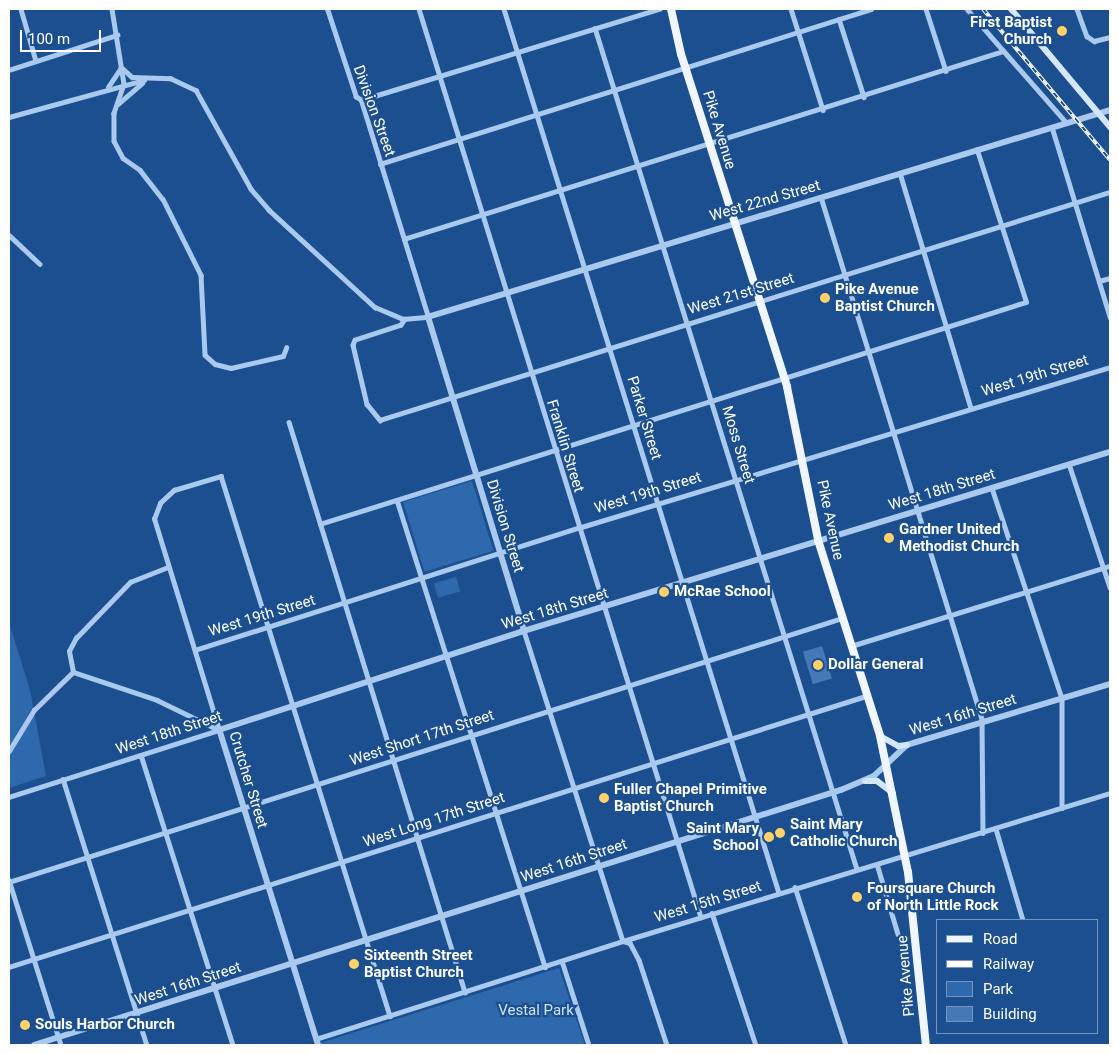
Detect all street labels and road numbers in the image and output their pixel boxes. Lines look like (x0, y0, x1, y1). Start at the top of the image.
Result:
street label: Division Street (349, 63, 399, 159)
street label: Pike Avenue (699, 88, 739, 172)
street label: West 22nd Street (708, 177, 822, 225)
street label: West 21st Street (686, 269, 796, 319)
street label: West 19th Street (979, 351, 1091, 401)
street label: Parker Street (623, 374, 665, 462)
street label: Franklin Street (542, 398, 588, 494)
street label: Moss Street (718, 404, 758, 486)
street label: West 18th Street (886, 465, 998, 515)
street label: West 19th Street (592, 468, 704, 518)
street label: Division Street (482, 478, 528, 574)
street label: Pike Avenue (813, 478, 847, 562)
street label: West 18th Street (499, 584, 611, 634)
street label: West 19th Street (206, 591, 318, 641)
street label: West 16th Street (907, 690, 1019, 740)
street label: West Short 17th Street (348, 706, 496, 770)
street label: West 18th Street (114, 707, 224, 759)
street label: Crutcher Street (225, 729, 271, 831)
street label: West Long 17th Street (361, 789, 507, 851)
street label: West 16th Street (519, 835, 629, 887)
street label: West 15th Street (652, 877, 764, 927)
street label: Pike Avenue (893, 935, 919, 1017)
street label: West 16th Street (133, 958, 243, 1010)

